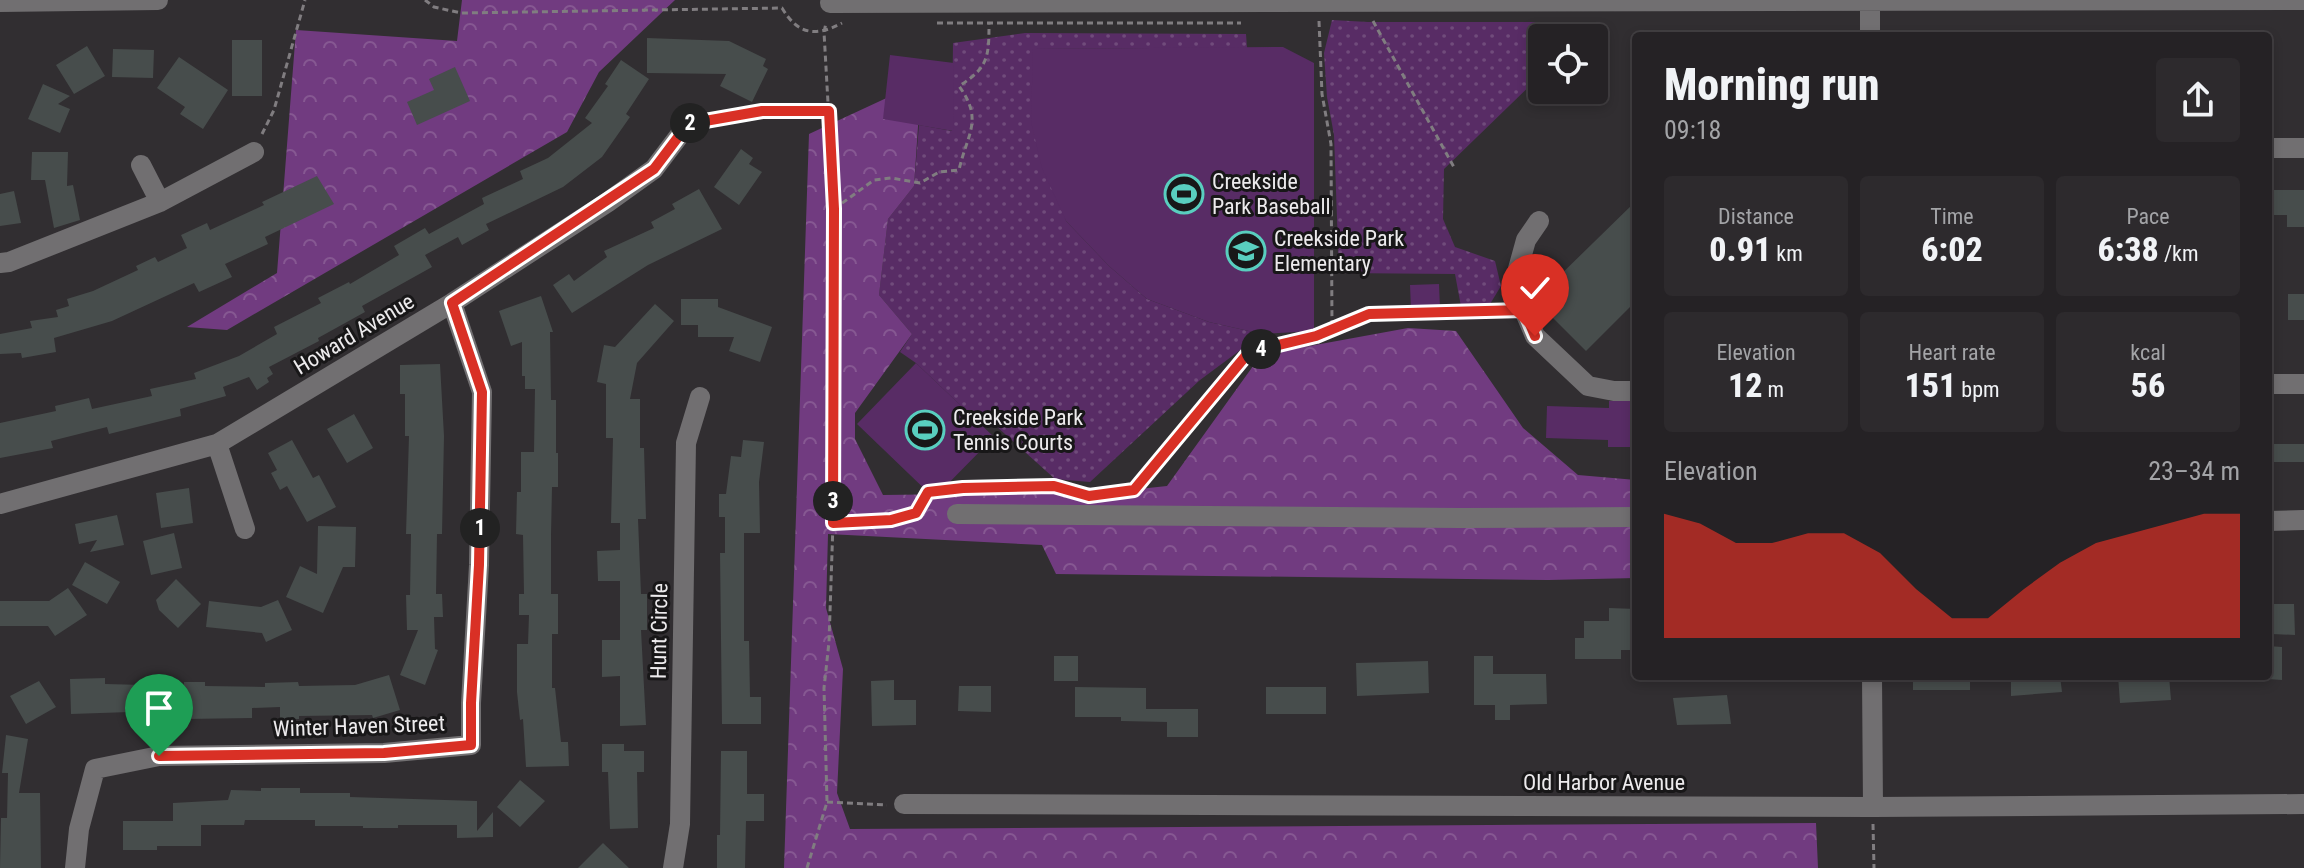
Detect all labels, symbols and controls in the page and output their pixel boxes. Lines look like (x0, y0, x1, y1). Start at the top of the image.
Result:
map controls (1528, 24, 1608, 104)
button: locate (1528, 24, 1608, 104)
button: share (2156, 58, 2240, 142)
text: Morning run (1664, 59, 1880, 111)
pin: 2 (670, 103, 710, 143)
text: 2 (684, 110, 696, 135)
text: 09:18 (1664, 115, 1721, 145)
place label: Creekside Park Baseball (1212, 169, 1331, 219)
sports icon: Creekside Park Baseball (1163, 173, 1205, 215)
text: Distance (1718, 204, 1794, 229)
text: Time (1930, 204, 1974, 229)
text: Pace (2126, 204, 2170, 229)
place label: Creekside Park Elementary (1274, 226, 1404, 276)
text: 0.91 (1709, 229, 1771, 269)
text: 6:02 (1921, 229, 1983, 269)
text: 6:38 (2097, 229, 2159, 269)
school or university icon: Creekside Park Elementary (1225, 230, 1267, 272)
text: km (1771, 241, 1803, 266)
text: /km (2159, 241, 2199, 266)
pin (1501, 254, 1569, 336)
icon: check (1513, 266, 1557, 310)
street label: Howard Avenue (290, 288, 418, 380)
pin: 4 (1241, 329, 1281, 369)
text: 4 (1255, 336, 1267, 361)
text: Elevation (1716, 340, 1796, 365)
text: Heart rate (1909, 340, 1995, 365)
text: kcal (2130, 340, 2166, 365)
text: 12 (1728, 365, 1762, 405)
text: 151 (1904, 365, 1956, 405)
text: 56 (2131, 365, 2165, 405)
text: m (1762, 377, 1784, 402)
text: bpm (1956, 377, 2000, 402)
place label: Creekside Park Tennis Courts (953, 405, 1083, 455)
sports icon: Creekside Park Tennis Courts (904, 409, 946, 451)
text: Elevation (1664, 456, 1758, 486)
text: 23–34 m (2148, 456, 2240, 486)
pin: 3 (813, 481, 853, 521)
text: 3 (827, 488, 839, 513)
pin: 1 (460, 508, 500, 548)
text: 1 (474, 515, 486, 540)
street label: Hunt Circle (646, 583, 672, 679)
pin (125, 674, 193, 756)
icon: arrive (137, 686, 181, 730)
street label: Winter Haven Street (273, 711, 445, 741)
street label: Old Harbor Avenue (1523, 770, 1685, 795)

